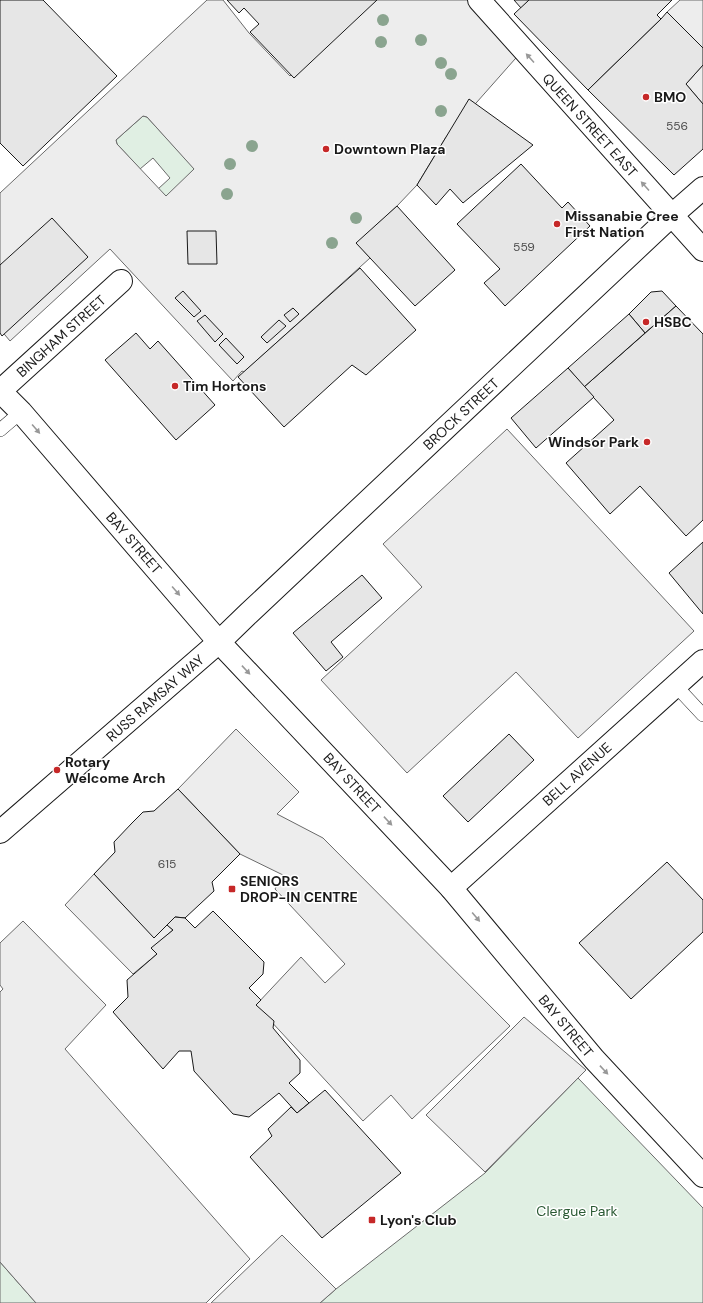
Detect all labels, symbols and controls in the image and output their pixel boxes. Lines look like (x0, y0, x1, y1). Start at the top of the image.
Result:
one-way arrow (526, 53, 535, 64)
street label: QUEEN STREET EAST (539, 69, 641, 181)
place label: BMO (654, 88, 686, 106)
marker: BMO (641, 92, 651, 102)
house number: 556 (666, 118, 688, 134)
place label: Downtown Plaza (334, 140, 446, 158)
marker: Downtown Plaza (321, 144, 331, 154)
one-way arrow (641, 181, 650, 192)
place label: Missanabie Cree First Nation (565, 207, 679, 241)
marker: Missanabie Cree First Nation (552, 219, 562, 229)
house number: 559 (513, 239, 535, 255)
street label: BINGHAM STREET (13, 291, 110, 381)
place label: HSBC (654, 313, 692, 331)
marker: HSBC (641, 317, 651, 327)
street label: BROCK STREET (419, 374, 503, 454)
place label: Tim Hortons (183, 377, 266, 395)
marker: Tim Hortons (170, 381, 180, 391)
one-way arrow (32, 424, 41, 435)
place label: Windsor Park (548, 433, 639, 451)
marker: Windsor Park (642, 437, 652, 447)
street label: BAY STREET (102, 508, 166, 578)
one-way arrow (171, 586, 180, 597)
street label: RUSS RAMSAY WAY (102, 651, 208, 745)
one-way arrow (241, 665, 251, 675)
street label: BELL AVENUE (539, 738, 615, 810)
street label: BAY STREET (319, 749, 385, 817)
place label: Rotary Welcome Arch (65, 753, 165, 787)
marker: Rotary Welcome Arch (52, 765, 62, 775)
one-way arrow (383, 816, 393, 826)
house number: 615 (158, 856, 176, 872)
place label: SENIORS DROP-IN CENTRE (240, 872, 358, 906)
marker: SENIORS DROP-IN CENTRE (227, 884, 237, 894)
one-way arrow (471, 912, 480, 922)
street label: BAY STREET (535, 991, 597, 1061)
one-way arrow (599, 1065, 609, 1075)
park label: Clergue Park (536, 1202, 618, 1220)
place label: Lyon's Club (380, 1211, 457, 1229)
marker: Lyon's Club (367, 1215, 377, 1225)

